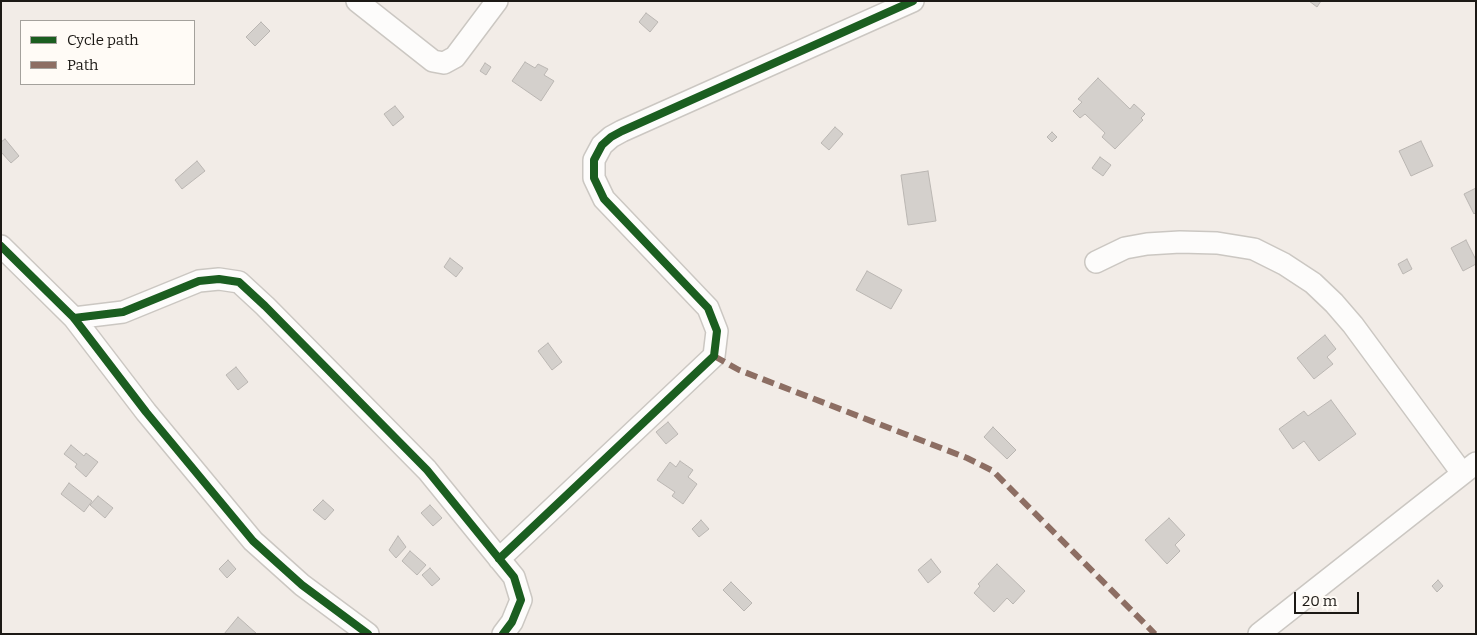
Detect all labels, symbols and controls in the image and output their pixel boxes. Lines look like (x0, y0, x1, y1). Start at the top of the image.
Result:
legend (20, 20, 195, 85)
text: Cycle path (67, 31, 139, 49)
text: Path (67, 56, 98, 74)
scale bar (1297, 582, 1362, 614)
text: 20 m (1302, 592, 1337, 610)

